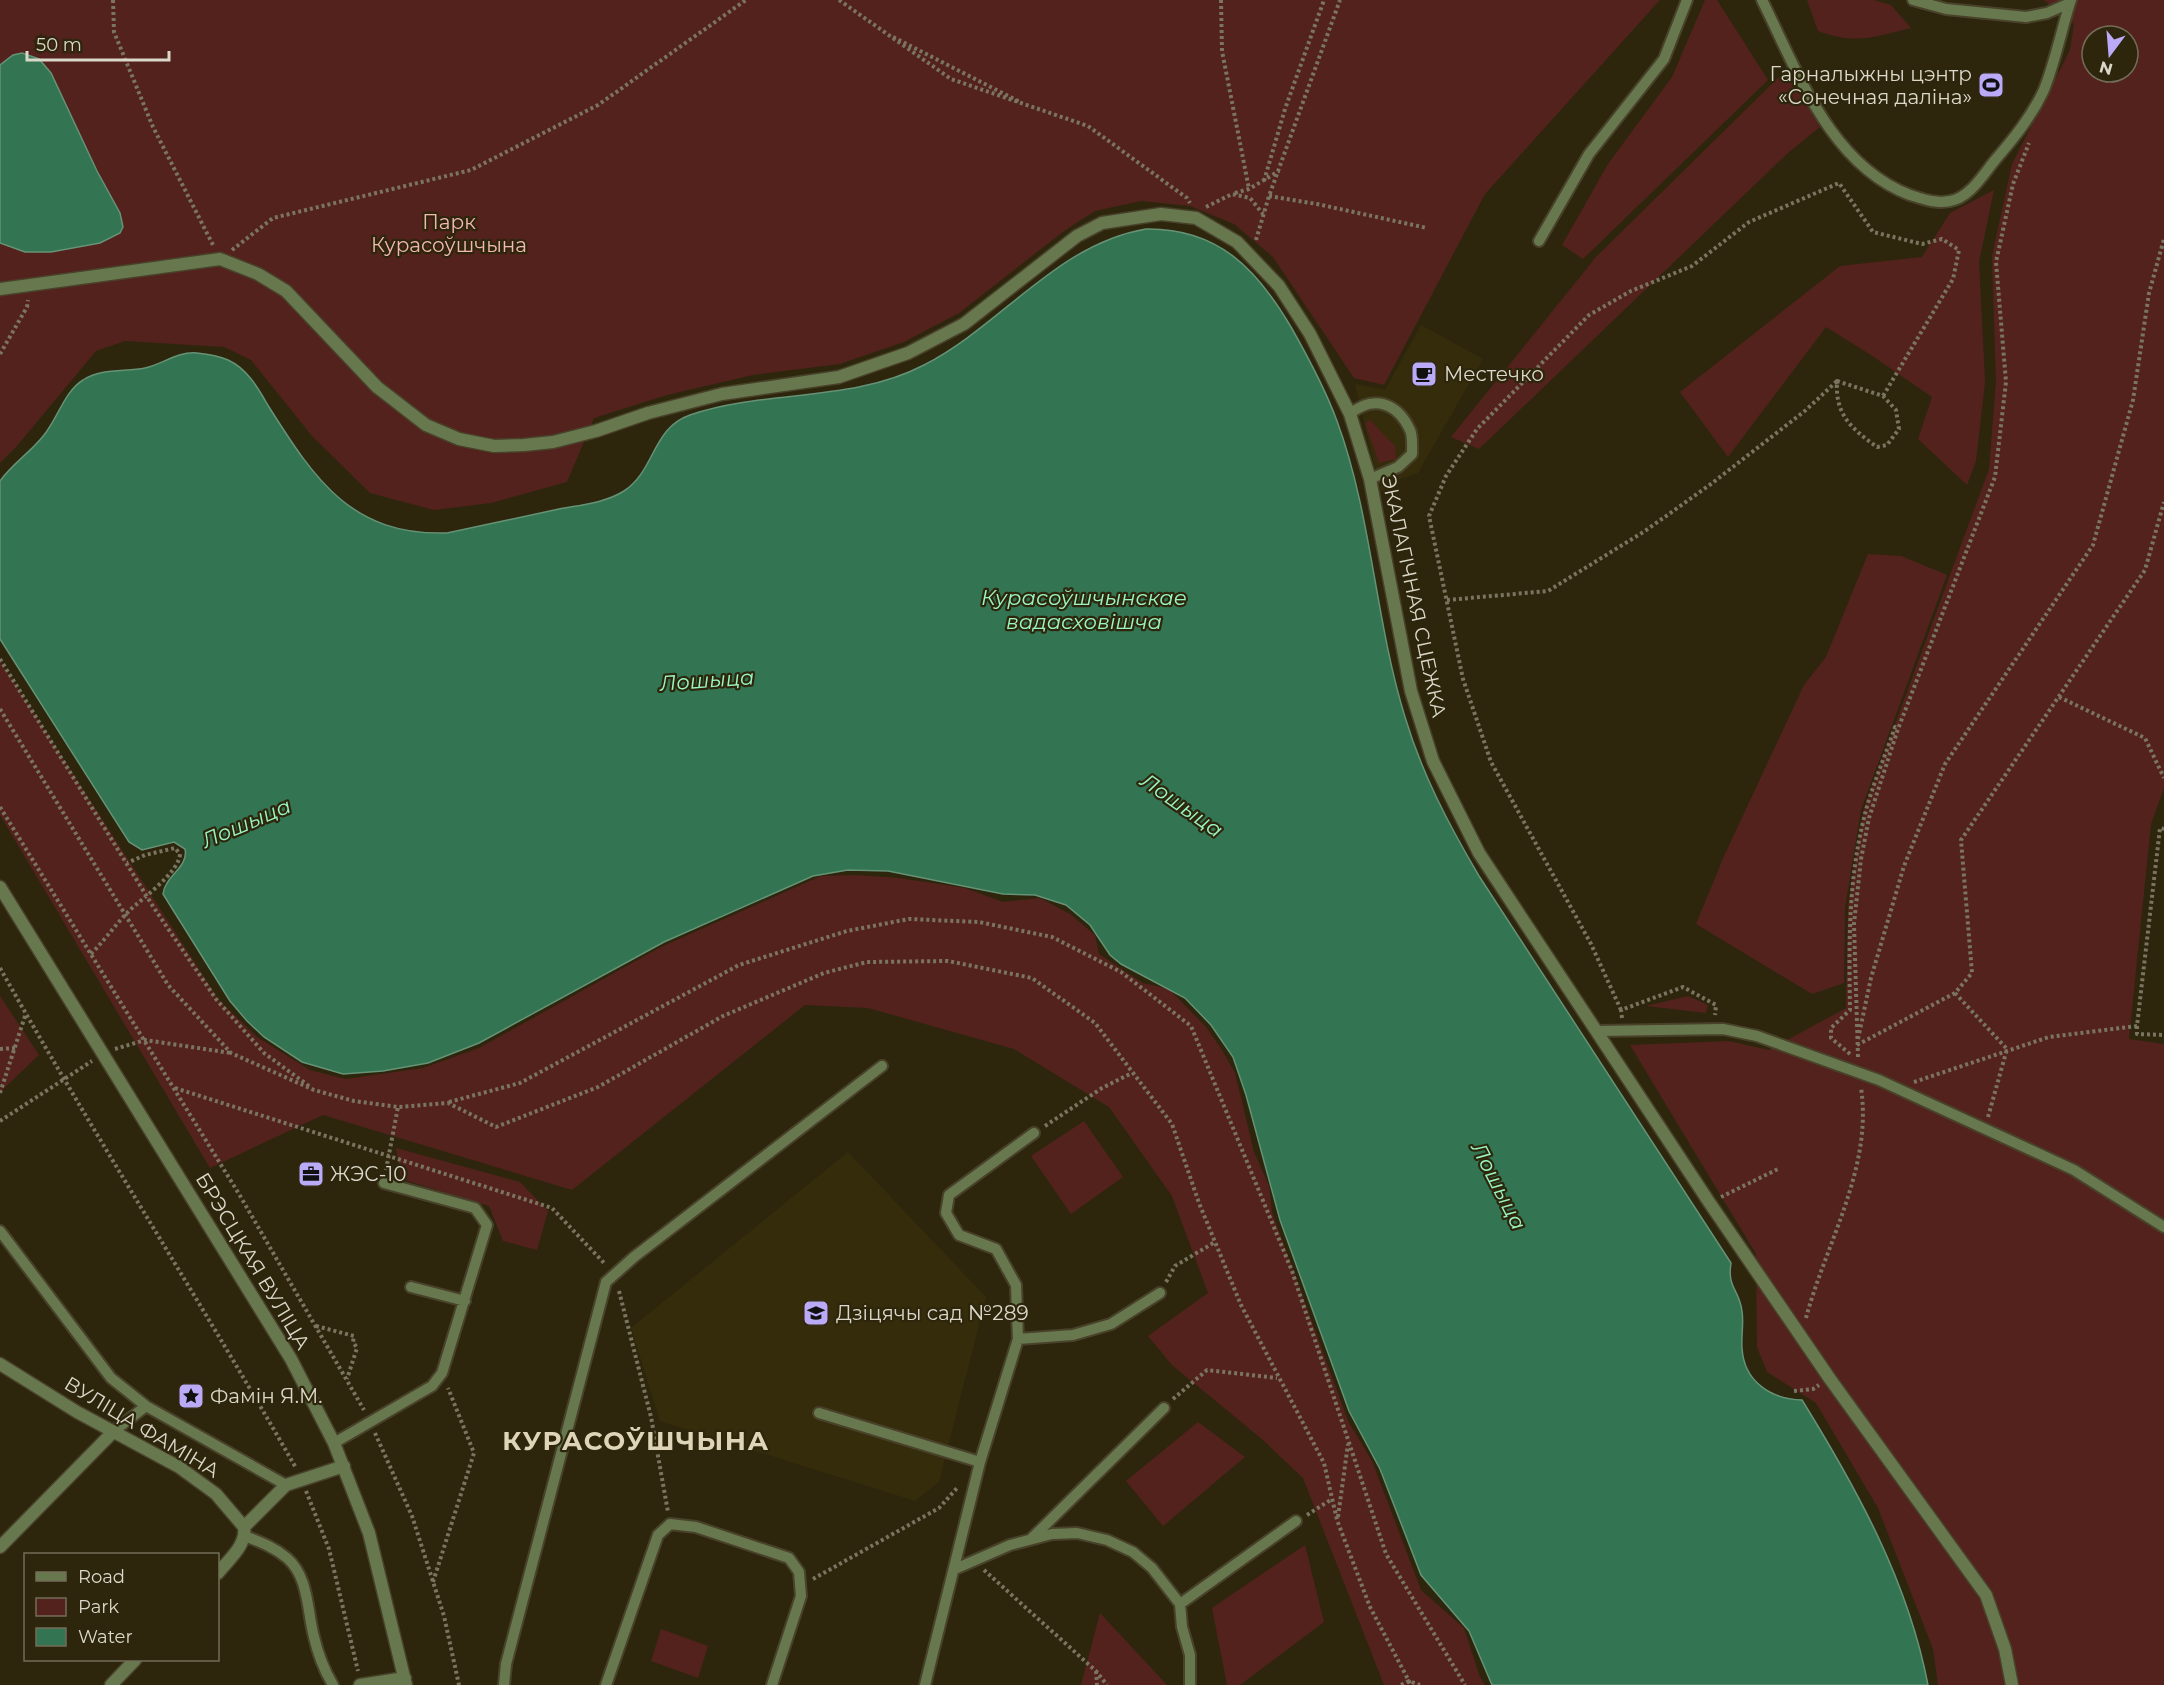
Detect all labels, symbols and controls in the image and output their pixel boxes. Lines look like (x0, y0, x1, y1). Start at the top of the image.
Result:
scale bar (27, 24, 170, 62)
north arrow (2080, 24, 2140, 84)
text: 50 m (36, 34, 82, 56)
text: N (2097, 57, 2115, 79)
place label: Гарналыжны цэнтр «Сонечная даліна» (1770, 62, 1972, 109)
sports icon: Гарналыжны цэнтр «Сонечная даліна» (1976, 70, 2006, 100)
park label: Парк Курасоўшчына (371, 210, 527, 257)
cafe icon: Местечко (1409, 359, 1439, 389)
place label: Местечко (1444, 362, 1544, 386)
street label: ЭКАЛАГІЧНАЯ СЦЕЖКА (1377, 472, 1451, 720)
water label: Курасоўшчынскае вадасховішча (981, 585, 1187, 634)
water label: Лошыца (658, 664, 755, 696)
water label: Лошыца (1135, 767, 1228, 842)
water label: Лошыца (197, 793, 294, 853)
water label: Лошыца (1466, 1137, 1532, 1234)
office icon: ЖЭС-10 (296, 1159, 326, 1189)
place label: ЖЭС-10 (330, 1162, 406, 1186)
street label: БРЭСЦКАЯ ВУЛІЦА (191, 1168, 315, 1354)
school or university icon: Дзіцячы сад №289 (801, 1298, 831, 1328)
place label: Дзіцячы сад №289 (836, 1301, 1029, 1325)
street label: ВУЛІЦА ФАМІНА (60, 1371, 224, 1483)
place icon: Фамін Я.М. (176, 1381, 206, 1411)
place label: Фамін Я.М. (210, 1384, 322, 1408)
district label: КУРАСОЎШЧЫНА (502, 1425, 770, 1457)
legend (24, 1553, 219, 1661)
text: Road (78, 1566, 125, 1588)
text: Park (78, 1596, 119, 1618)
text: Water (78, 1626, 133, 1648)

